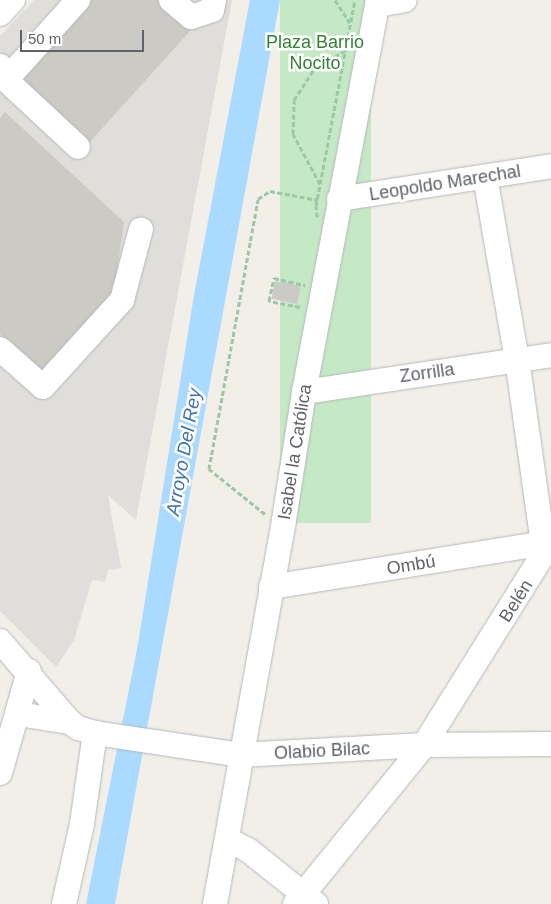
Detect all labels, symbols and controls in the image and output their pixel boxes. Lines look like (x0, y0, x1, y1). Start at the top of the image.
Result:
scale bar (22, 20, 146, 52)
text: 50 m (28, 30, 61, 47)
park label: Plaza Barrio Nocito (266, 32, 364, 74)
street label: Leopoldo Marechal (368, 160, 522, 206)
street label: Zorrilla (398, 358, 456, 388)
street label: Isabel la Católica (274, 383, 316, 521)
water label: Arroyo Del Rey (162, 387, 206, 517)
street label: Ombú (385, 550, 437, 580)
street label: Belén (495, 576, 537, 626)
street label: Olabio Bilac (273, 738, 371, 764)

